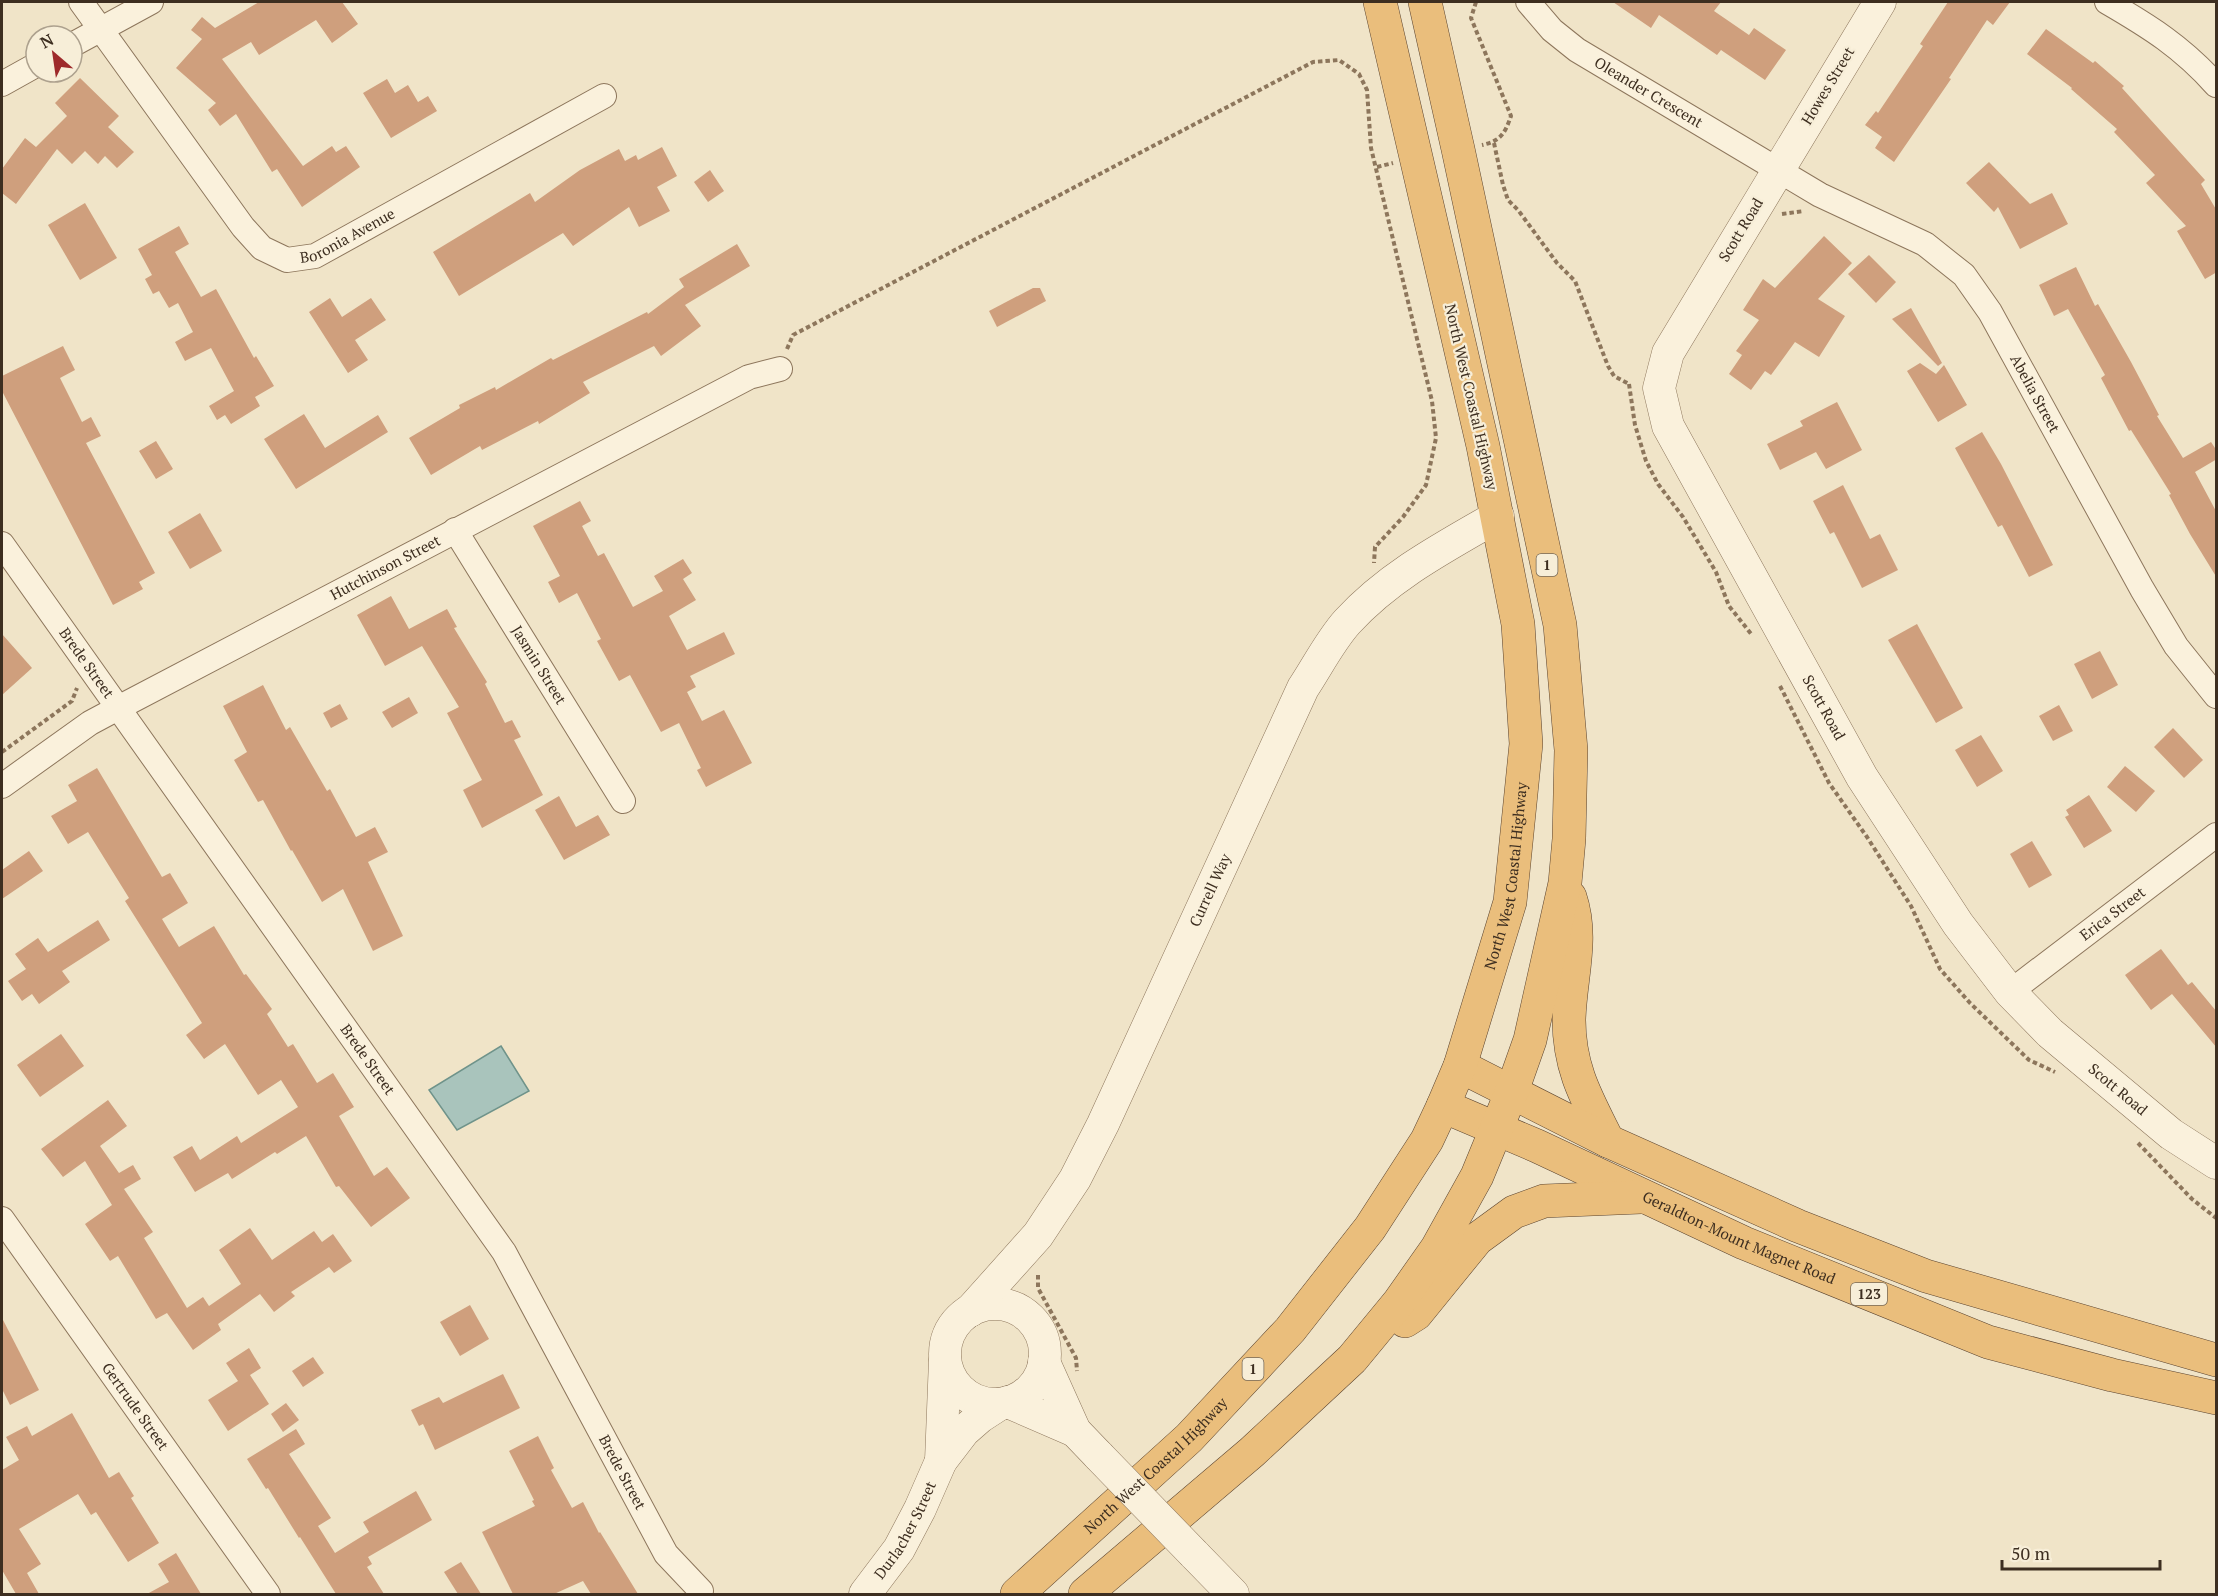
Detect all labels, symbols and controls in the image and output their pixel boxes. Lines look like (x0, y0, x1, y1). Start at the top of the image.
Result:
north arrow (24, 24, 84, 84)
text: N (36, 28, 57, 53)
street label: Howes Street (1796, 42, 1858, 128)
street label: Oleander Crescent (1591, 52, 1707, 132)
street label: Scott Road (1713, 194, 1767, 265)
street label: Boronia Avenue (298, 203, 398, 267)
street label: North West Coastal Highway (1441, 302, 1503, 492)
street label: Abelia Street (2006, 351, 2065, 436)
street label: Hutchinson Street (326, 529, 444, 604)
road number: 1 (1536, 554, 1558, 576)
street label: Jasmin Street (508, 621, 572, 708)
street label: Brede Street (55, 623, 119, 702)
street label: Scott Road (1799, 671, 1850, 743)
street label: North West Coastal Highway (1479, 781, 1531, 972)
street label: Currell Way (1184, 850, 1235, 930)
street label: Erica Street (2075, 881, 2149, 944)
street label: Brede Street (336, 1020, 401, 1099)
street label: Scott Road (2085, 1058, 2152, 1119)
street label: Geraldton-Mount Magnet Road (1639, 1186, 1839, 1288)
road number: 123 (1851, 1283, 1887, 1305)
street label: Gertrude Street (98, 1358, 174, 1454)
road number: 1 (1242, 1358, 1264, 1380)
street label: North West Coastal Highway (1079, 1392, 1231, 1538)
street label: Brede Street (595, 1431, 652, 1513)
street label: Durlacher Street (869, 1477, 940, 1583)
scale bar (2002, 1533, 2160, 1571)
text: 50 m (2011, 1541, 2051, 1565)

